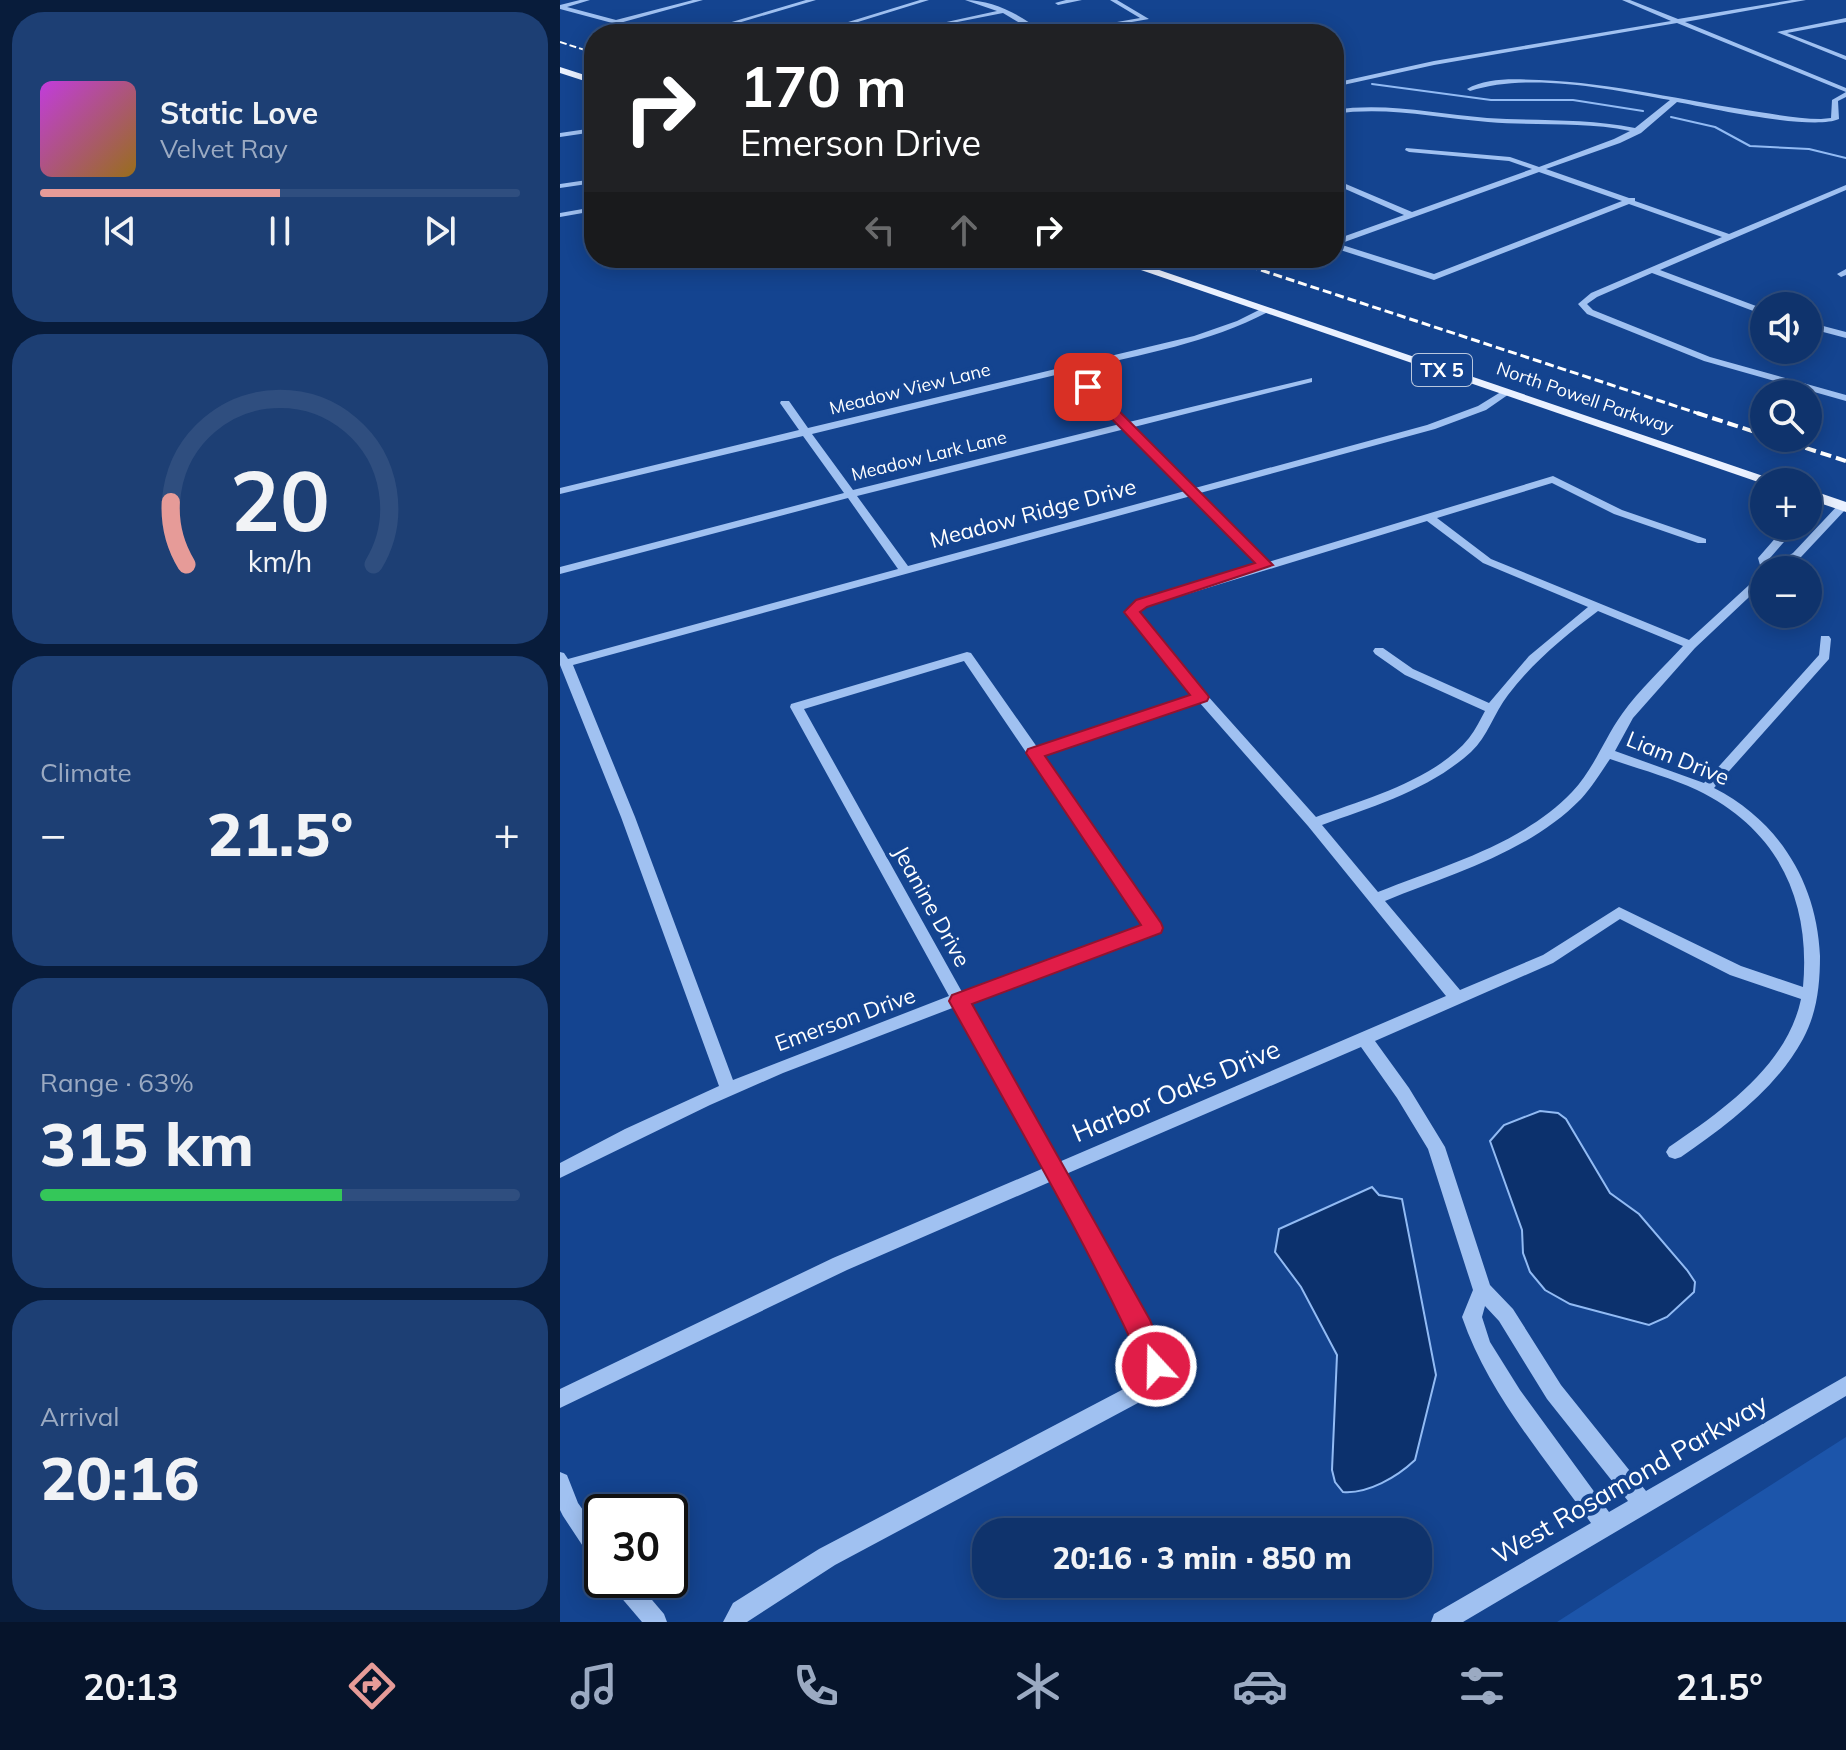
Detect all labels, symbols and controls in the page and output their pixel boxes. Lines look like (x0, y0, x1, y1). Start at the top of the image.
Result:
text: 170 m (740, 51, 907, 121)
icon: right (608, 56, 712, 160)
text: Static Love (160, 94, 318, 132)
text: Emerson Drive (740, 120, 981, 165)
text: Velvet Ray (160, 132, 288, 165)
icon: left (858, 208, 902, 252)
icon: ahead (942, 208, 986, 252)
icon: right (1026, 208, 1070, 252)
icon: previous (98, 209, 142, 253)
icon: pause (258, 209, 302, 253)
icon: next (418, 209, 462, 253)
map controls (1750, 292, 1822, 628)
button: sound (1750, 292, 1822, 364)
pin (1054, 353, 1122, 421)
road number: TX 5 (1412, 354, 1472, 386)
street label: North Powell Parkway (1494, 356, 1677, 439)
street label: Meadow View Lane (827, 357, 993, 420)
icon: arrive (1066, 365, 1110, 409)
button: search (1750, 380, 1822, 452)
street label: Meadow Lark Lane (849, 425, 1009, 486)
text: 20 (230, 447, 330, 552)
button: + (1750, 468, 1822, 540)
street label: Meadow Ridge Drive (927, 472, 1139, 554)
text: km/h (248, 543, 312, 579)
button: − (1750, 556, 1822, 628)
street label: Liam Drive (1622, 725, 1734, 791)
text: Climate (40, 756, 132, 789)
text: 21.5° (207, 796, 353, 871)
text: − (40, 806, 66, 861)
text: + (494, 806, 520, 861)
street label: Jeanine Drive (887, 840, 977, 972)
street label: Emerson Drive (771, 981, 919, 1057)
street label: Harbor Oaks Drive (1067, 1032, 1285, 1149)
text: Range · 63% (40, 1066, 194, 1099)
text: 315 km (40, 1106, 254, 1181)
position arrow (1114, 1324, 1198, 1408)
street label: West Rosamond Parkway (1486, 1386, 1773, 1571)
text: Arrival (40, 1400, 120, 1433)
text: 20:16 (40, 1440, 200, 1515)
speed limit sign: 30 (584, 1494, 688, 1598)
text: 20:16 · 3 min · 850 m (1052, 1539, 1352, 1577)
icon: directions (344, 1658, 400, 1714)
icon: music (566, 1658, 622, 1714)
icon: phone (788, 1658, 844, 1714)
icon: climate (1010, 1658, 1066, 1714)
icon: car (1232, 1658, 1288, 1714)
icon: filters (1454, 1658, 1510, 1714)
text: 20:13 (83, 1664, 178, 1709)
text: 21.5° (1676, 1664, 1763, 1709)

